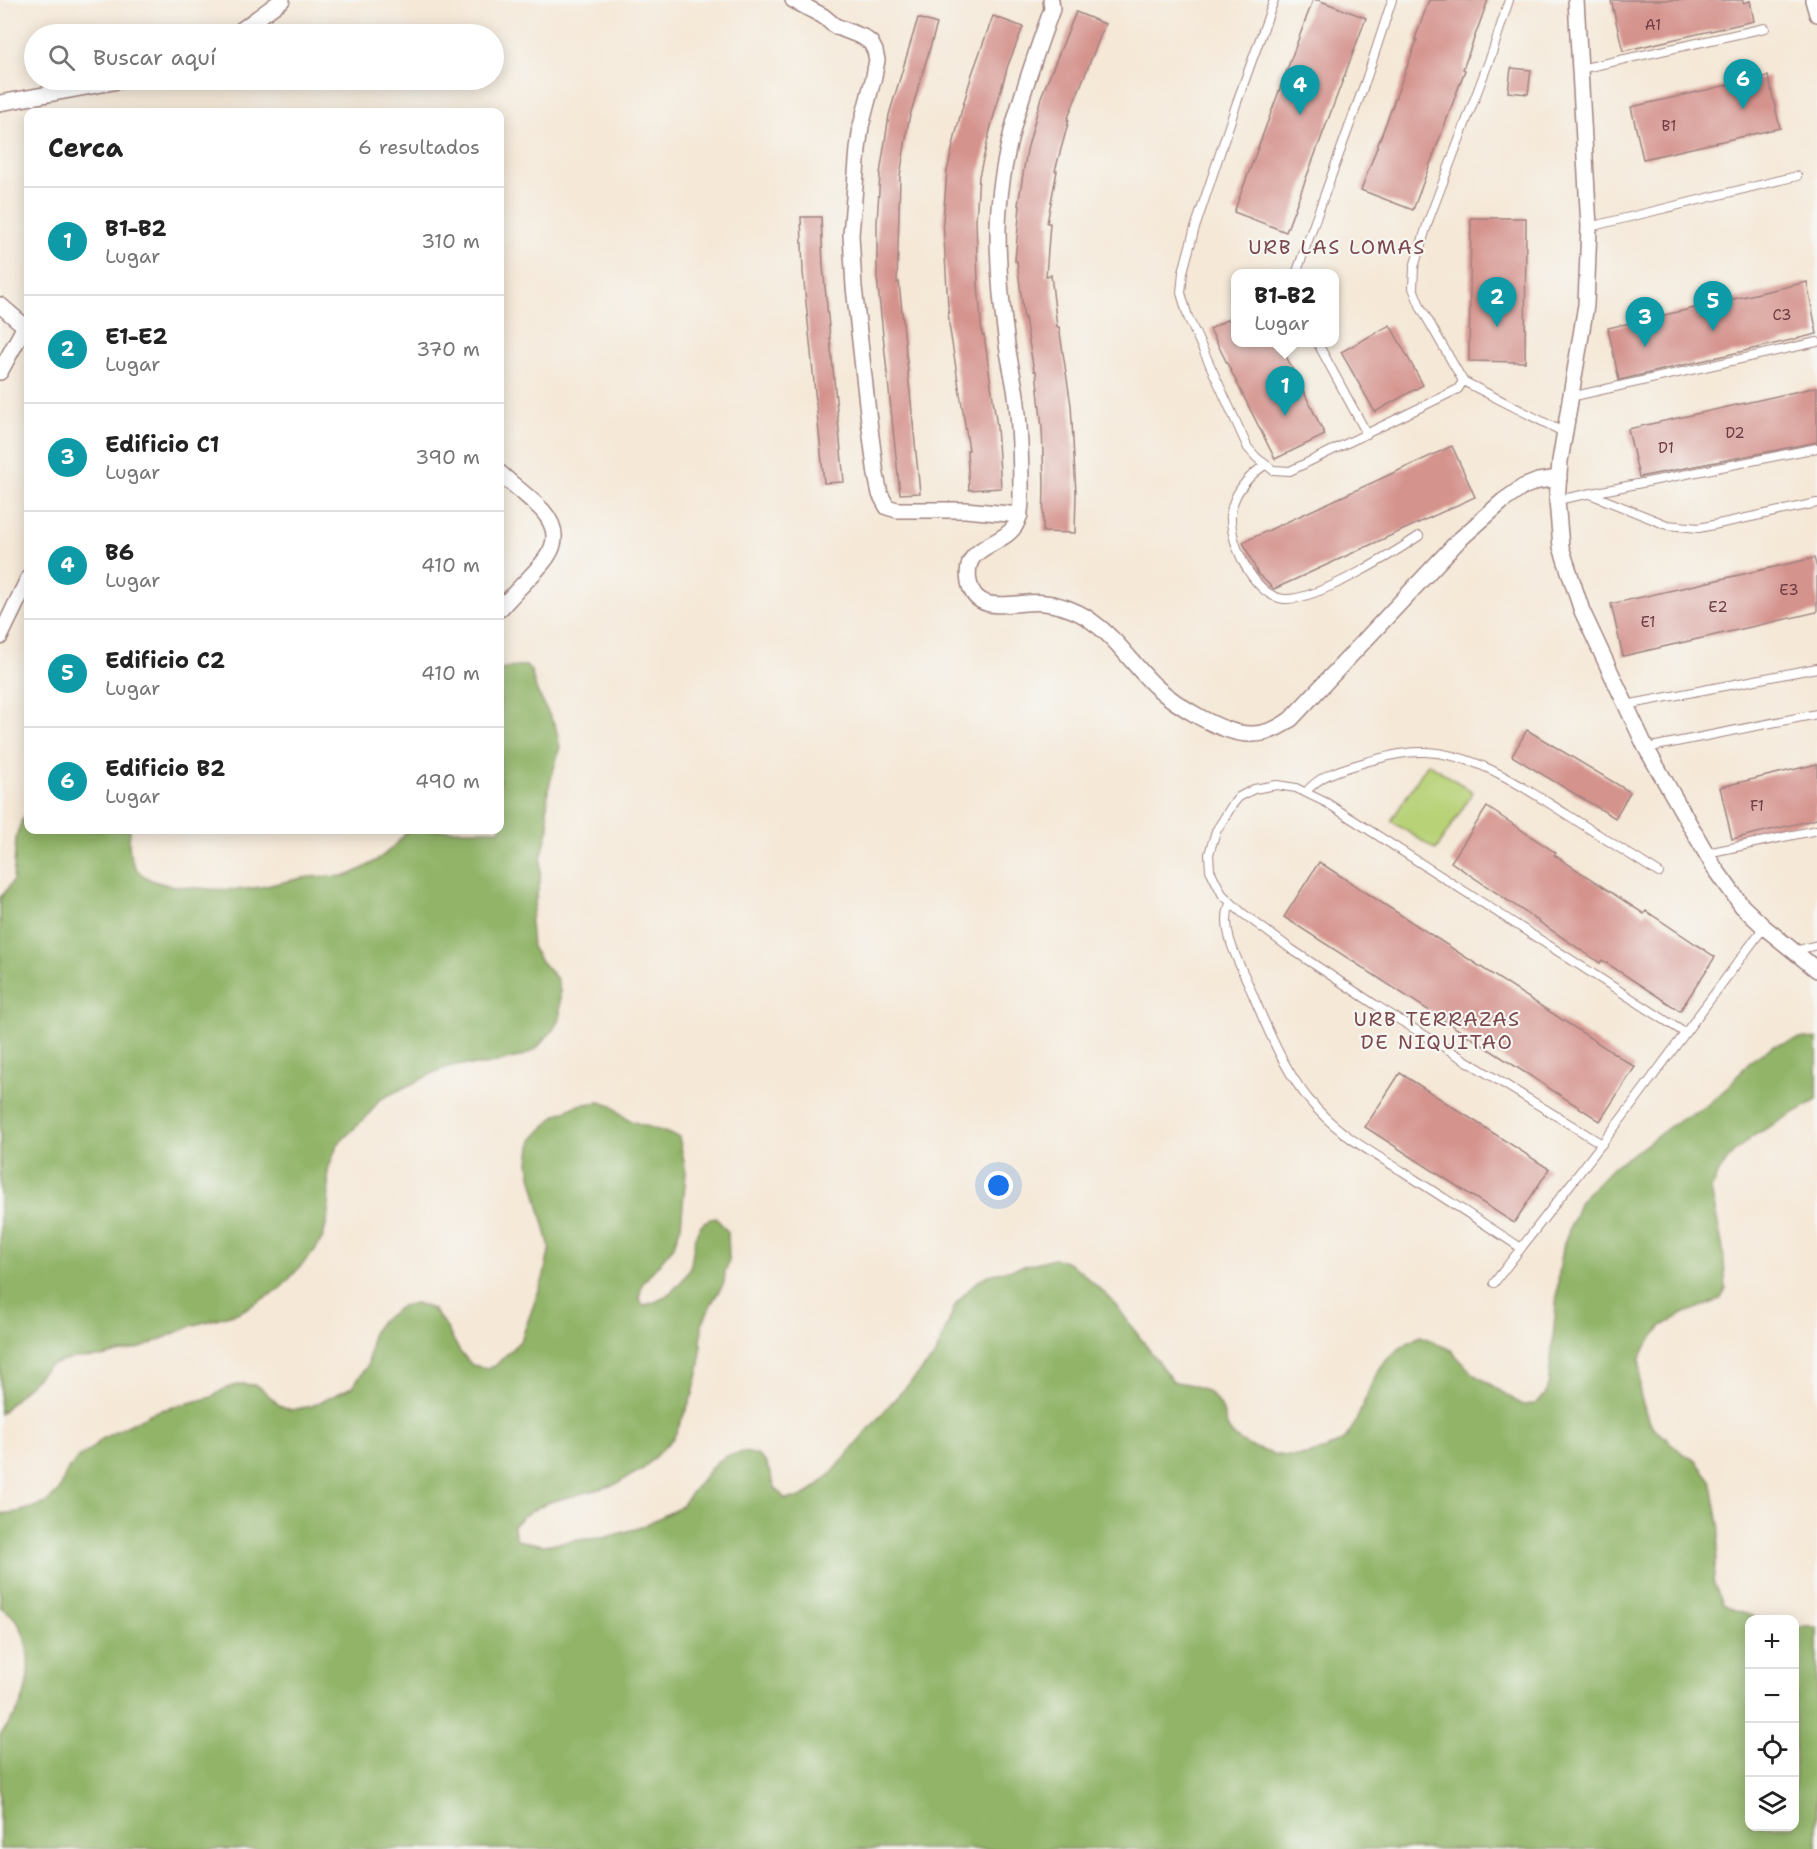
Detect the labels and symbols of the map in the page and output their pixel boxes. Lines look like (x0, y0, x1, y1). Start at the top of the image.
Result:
house number: A1 (1645, 15, 1661, 35)
pin: 6 (1724, 60, 1762, 109)
pin: 4 (1280, 66, 1320, 115)
house number: B1 (1662, 116, 1677, 136)
district label: URB LAS LOMAS (1248, 234, 1426, 260)
pin: 2 (1478, 278, 1516, 327)
pin: 5 (1694, 282, 1732, 331)
pin: 3 (1626, 298, 1664, 347)
house number: C3 (1772, 305, 1792, 325)
pin: 1 (1266, 366, 1304, 416)
house number: D2 (1725, 423, 1745, 443)
house number: D1 (1658, 438, 1674, 458)
house number: E3 (1779, 580, 1799, 600)
house number: E2 (1708, 597, 1728, 617)
house number: E1 (1640, 612, 1656, 632)
house number: F1 (1750, 796, 1764, 816)
district label: URB TERRAZAS DE NIQUITAO (1353, 1006, 1521, 1055)
your location (984, 1171, 1013, 1200)

